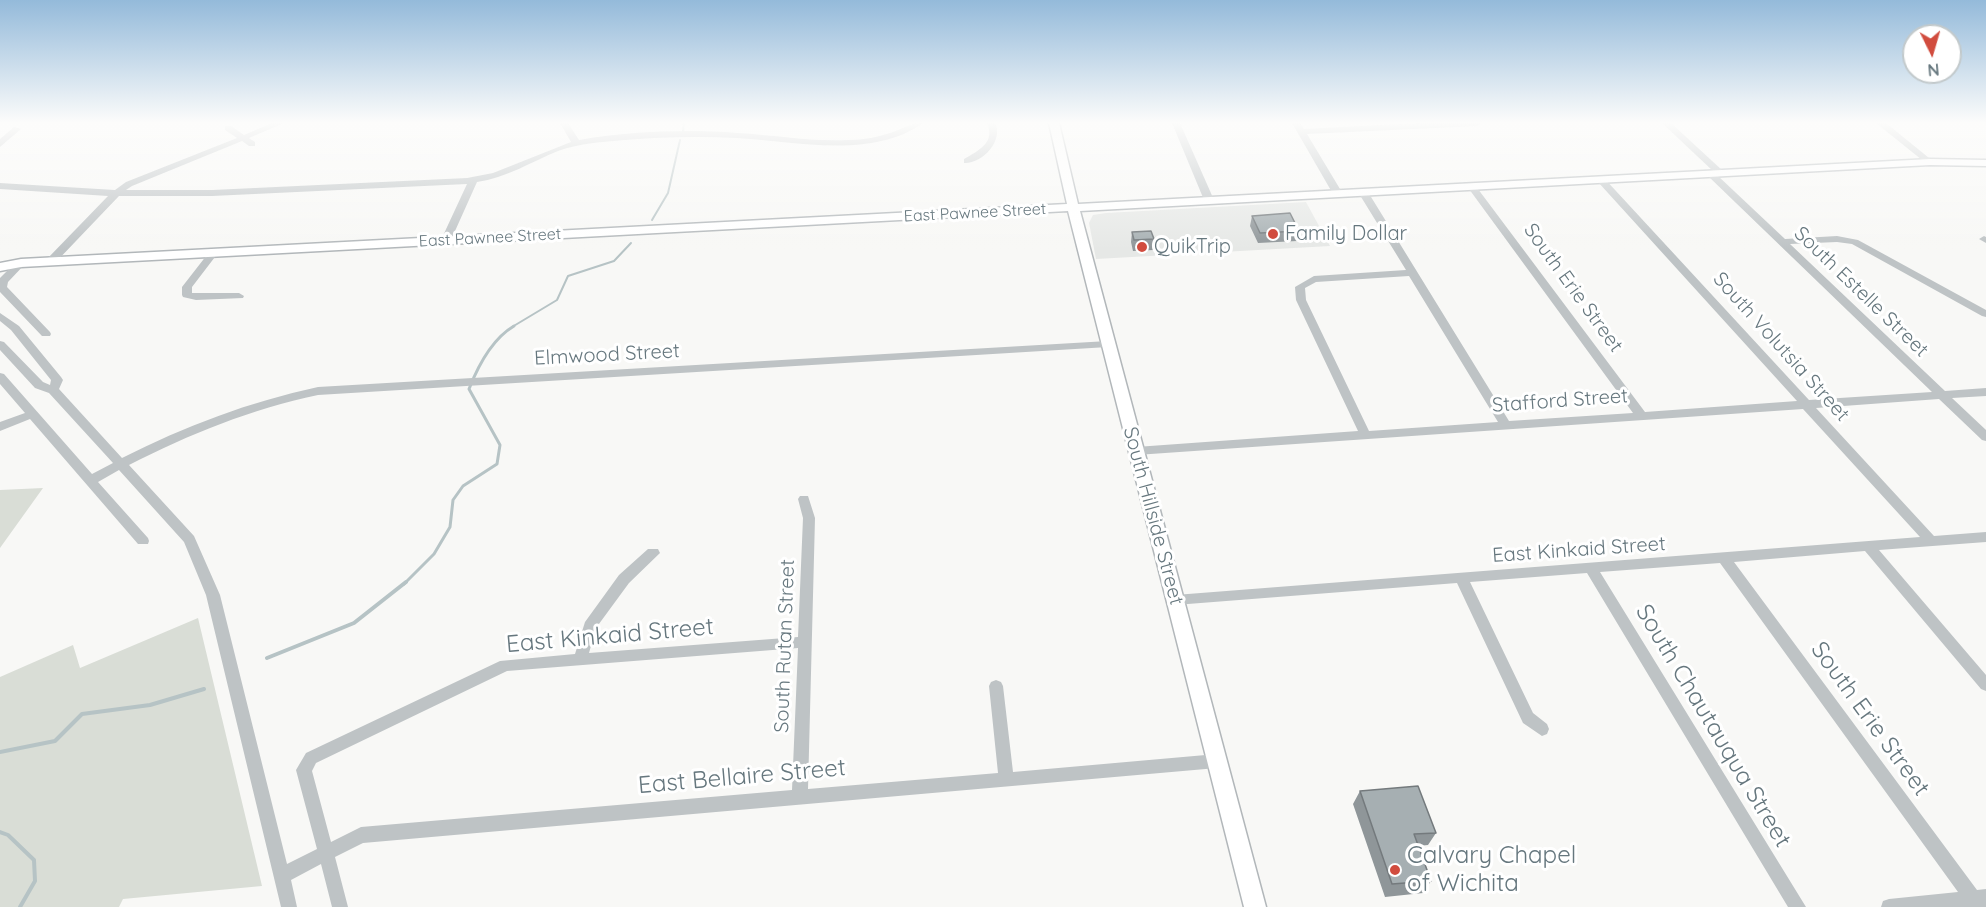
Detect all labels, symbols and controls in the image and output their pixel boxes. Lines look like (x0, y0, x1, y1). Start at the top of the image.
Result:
north arrow (1902, 24, 1962, 84)
text: N (1927, 59, 1940, 80)
street label: East Pawnee Street (903, 200, 1047, 226)
street label: South Erie Street (1518, 219, 1628, 357)
place label: Family Dollar (1285, 222, 1407, 246)
street label: South Estelle Street (1789, 222, 1933, 362)
street label: East Pawnee Street (418, 225, 562, 251)
marker: Family Dollar (1266, 227, 1280, 241)
place label: QuikTrip (1154, 235, 1231, 259)
marker: QuikTrip (1135, 240, 1149, 254)
street label: South Volutsia Street (1708, 268, 1854, 426)
street label: Elmwood Street (534, 339, 680, 371)
street label: Stafford Street (1491, 384, 1629, 418)
street label: South Hillside Street (1118, 424, 1188, 608)
street label: East Kinkaid Street (1492, 532, 1666, 568)
street label: South Rutan Street (770, 559, 800, 733)
street label: South Chautauqua Street (1629, 599, 1797, 853)
street label: East Kinkaid Street (505, 613, 715, 659)
street label: South Erie Street (1804, 636, 1936, 802)
street label: East Bellaire Street (637, 754, 847, 800)
place label: Calvary Chapel of Wichita (1407, 842, 1576, 898)
marker: Calvary Chapel of Wichita (1388, 863, 1402, 877)

